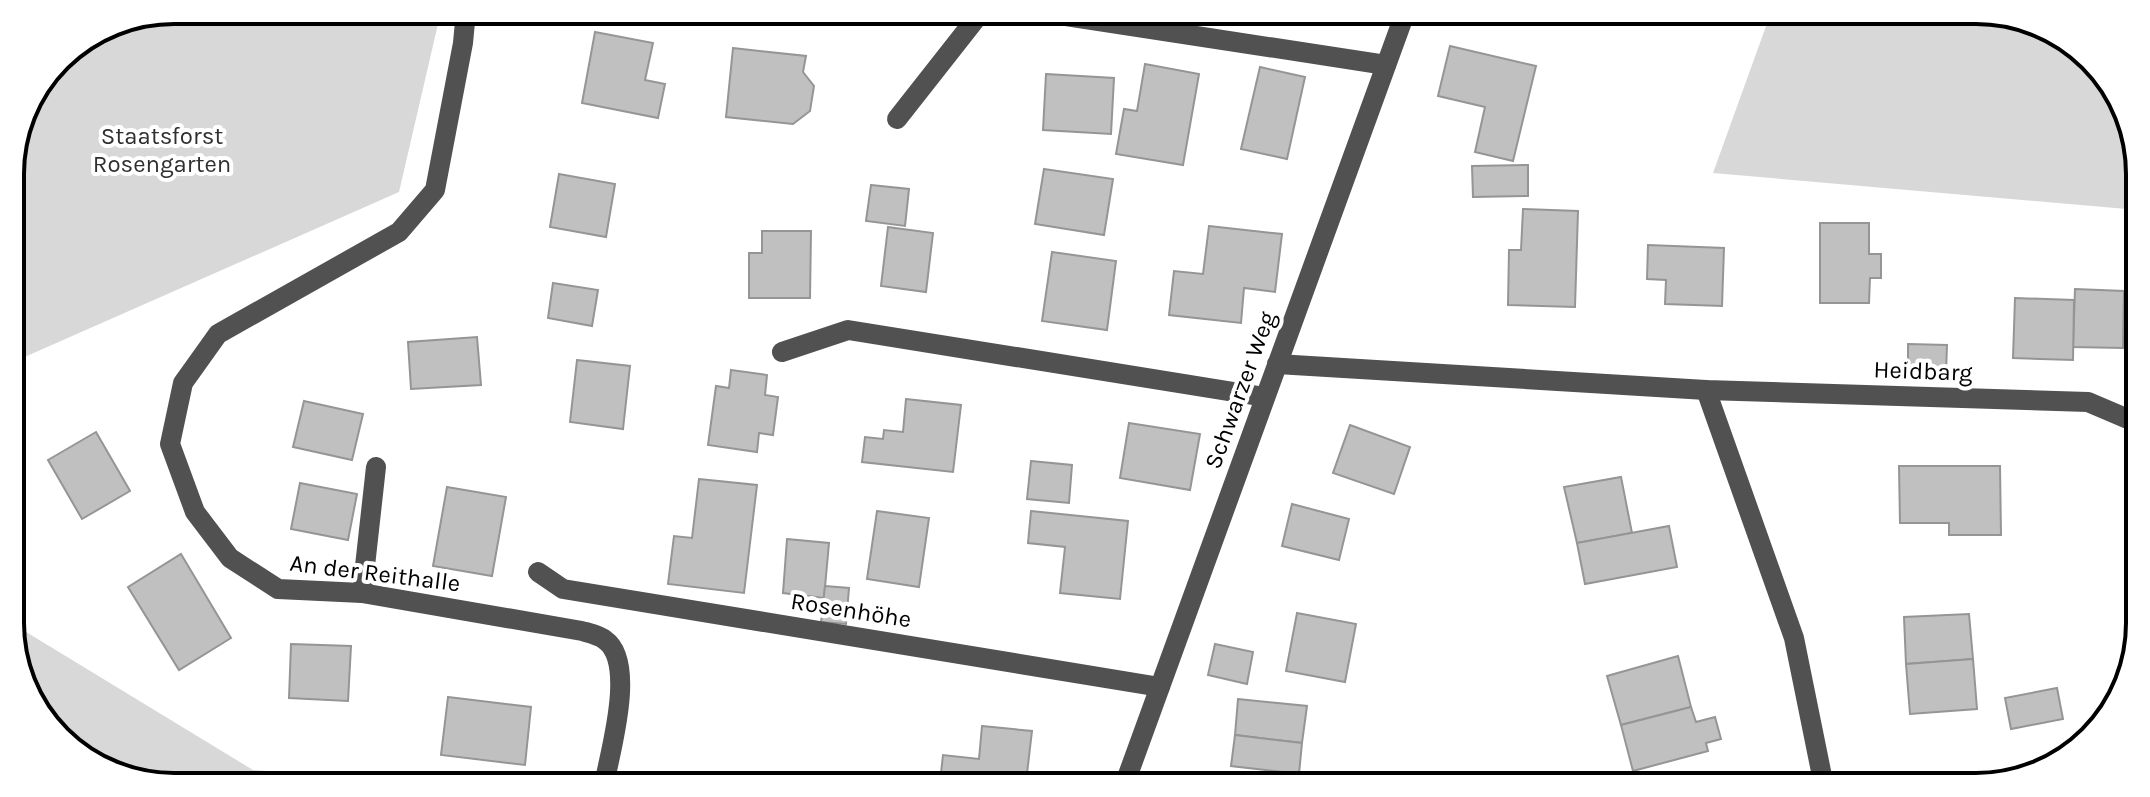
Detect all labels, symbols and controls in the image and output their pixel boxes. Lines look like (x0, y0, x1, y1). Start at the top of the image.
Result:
park label: Staatsforst Rosengarten (93, 122, 231, 178)
street label: Schwarzer Weg (1199, 307, 1282, 472)
street label: Heidbarg (1873, 355, 1973, 387)
street label: An der Reithalle (288, 549, 462, 597)
street label: Rosenhöhe (789, 587, 913, 633)

